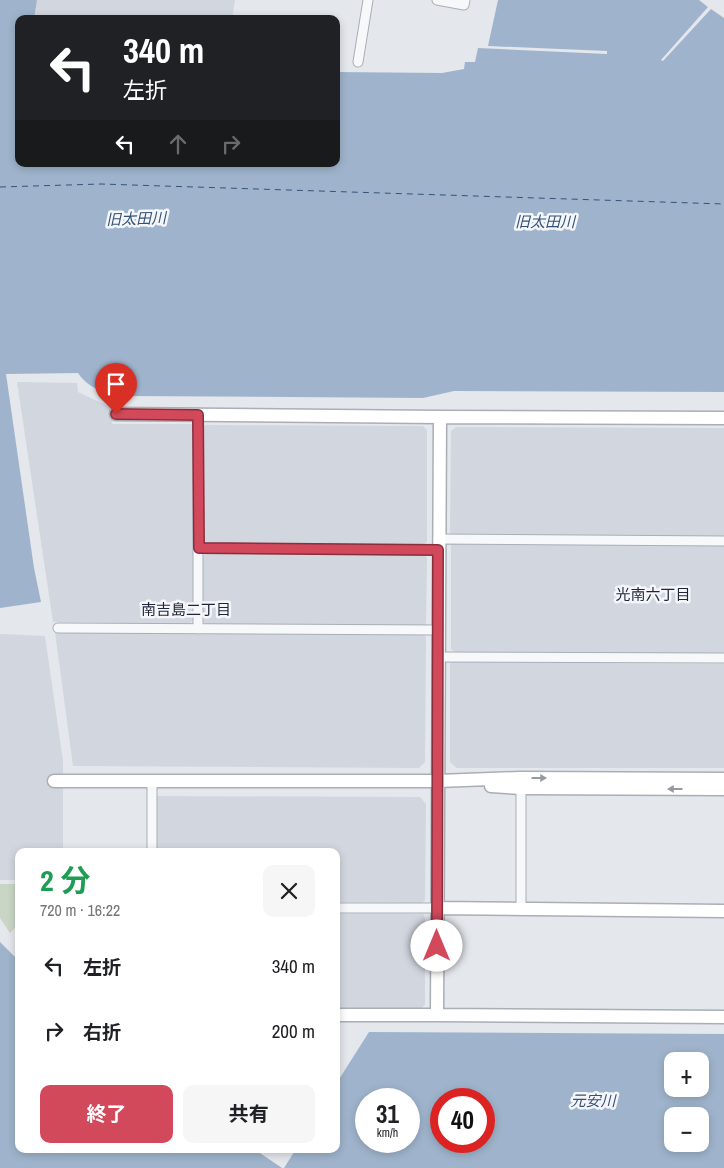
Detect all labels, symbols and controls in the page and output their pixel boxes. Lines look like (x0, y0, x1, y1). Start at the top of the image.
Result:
text: 340 m (123, 27, 204, 74)
icon: left (40, 35, 105, 100)
text: 左折 (123, 75, 167, 105)
icon: left (111, 130, 139, 158)
icon: ahead (164, 130, 192, 158)
icon: right (217, 130, 245, 158)
water label: 旧太田川 (106, 207, 168, 230)
water label: 旧太田川 (515, 211, 577, 232)
pin (95, 363, 137, 414)
icon: arrive (102, 370, 130, 398)
district label: 光南六丁目 (615, 584, 691, 605)
district label: 南吉島二丁目 (141, 599, 231, 620)
one-way arrow (532, 774, 548, 782)
one-way arrow (667, 785, 683, 793)
text: 2 分 (40, 860, 91, 900)
button: close (263, 865, 315, 917)
text: 720 m · 16:22 (40, 899, 120, 921)
position arrow (410, 919, 462, 971)
icon: left (40, 952, 68, 980)
text: 340 m (272, 953, 315, 979)
text: 左折 (83, 954, 121, 980)
icon: right (40, 1017, 68, 1045)
text: 200 m (272, 1018, 315, 1044)
text: 右折 (83, 1019, 121, 1045)
map controls (664, 1052, 709, 1152)
button: + (664, 1052, 709, 1097)
button: 終了 (40, 1085, 173, 1143)
button: 共有 (183, 1085, 315, 1143)
speed limit sign: 40 (430, 1088, 495, 1153)
water label: 元安川 (570, 1090, 617, 1111)
text: 31 (376, 1097, 399, 1131)
button: − (664, 1107, 709, 1152)
text: km/h (377, 1125, 398, 1141)

